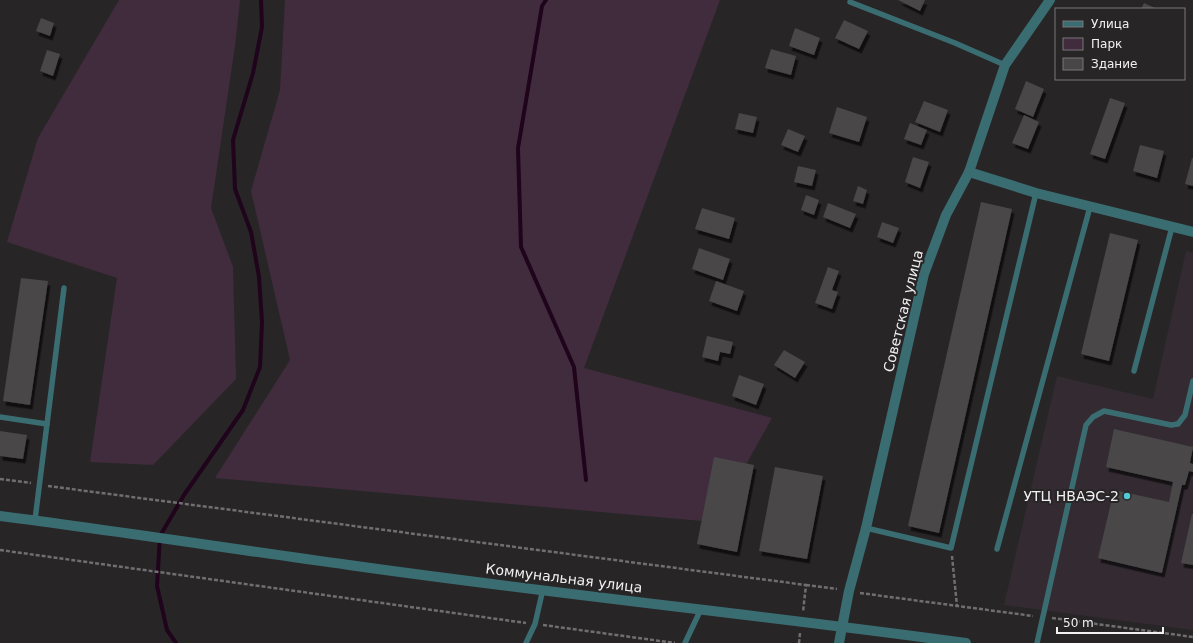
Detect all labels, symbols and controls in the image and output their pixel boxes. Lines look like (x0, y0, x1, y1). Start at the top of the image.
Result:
legend (1055, 8, 1185, 80)
text: Улица (1091, 17, 1129, 31)
text: Парк (1091, 37, 1122, 51)
text: Здание (1091, 57, 1137, 71)
street label: Советская улица (880, 248, 926, 374)
place label: УТЦ НВАЭС-2 (1023, 488, 1119, 504)
marker: УТЦ НВАЭС-2 (1122, 491, 1132, 501)
street label: Коммунальная улица (485, 560, 643, 596)
scale bar (1057, 609, 1163, 635)
text: 50 m (1063, 616, 1094, 630)

